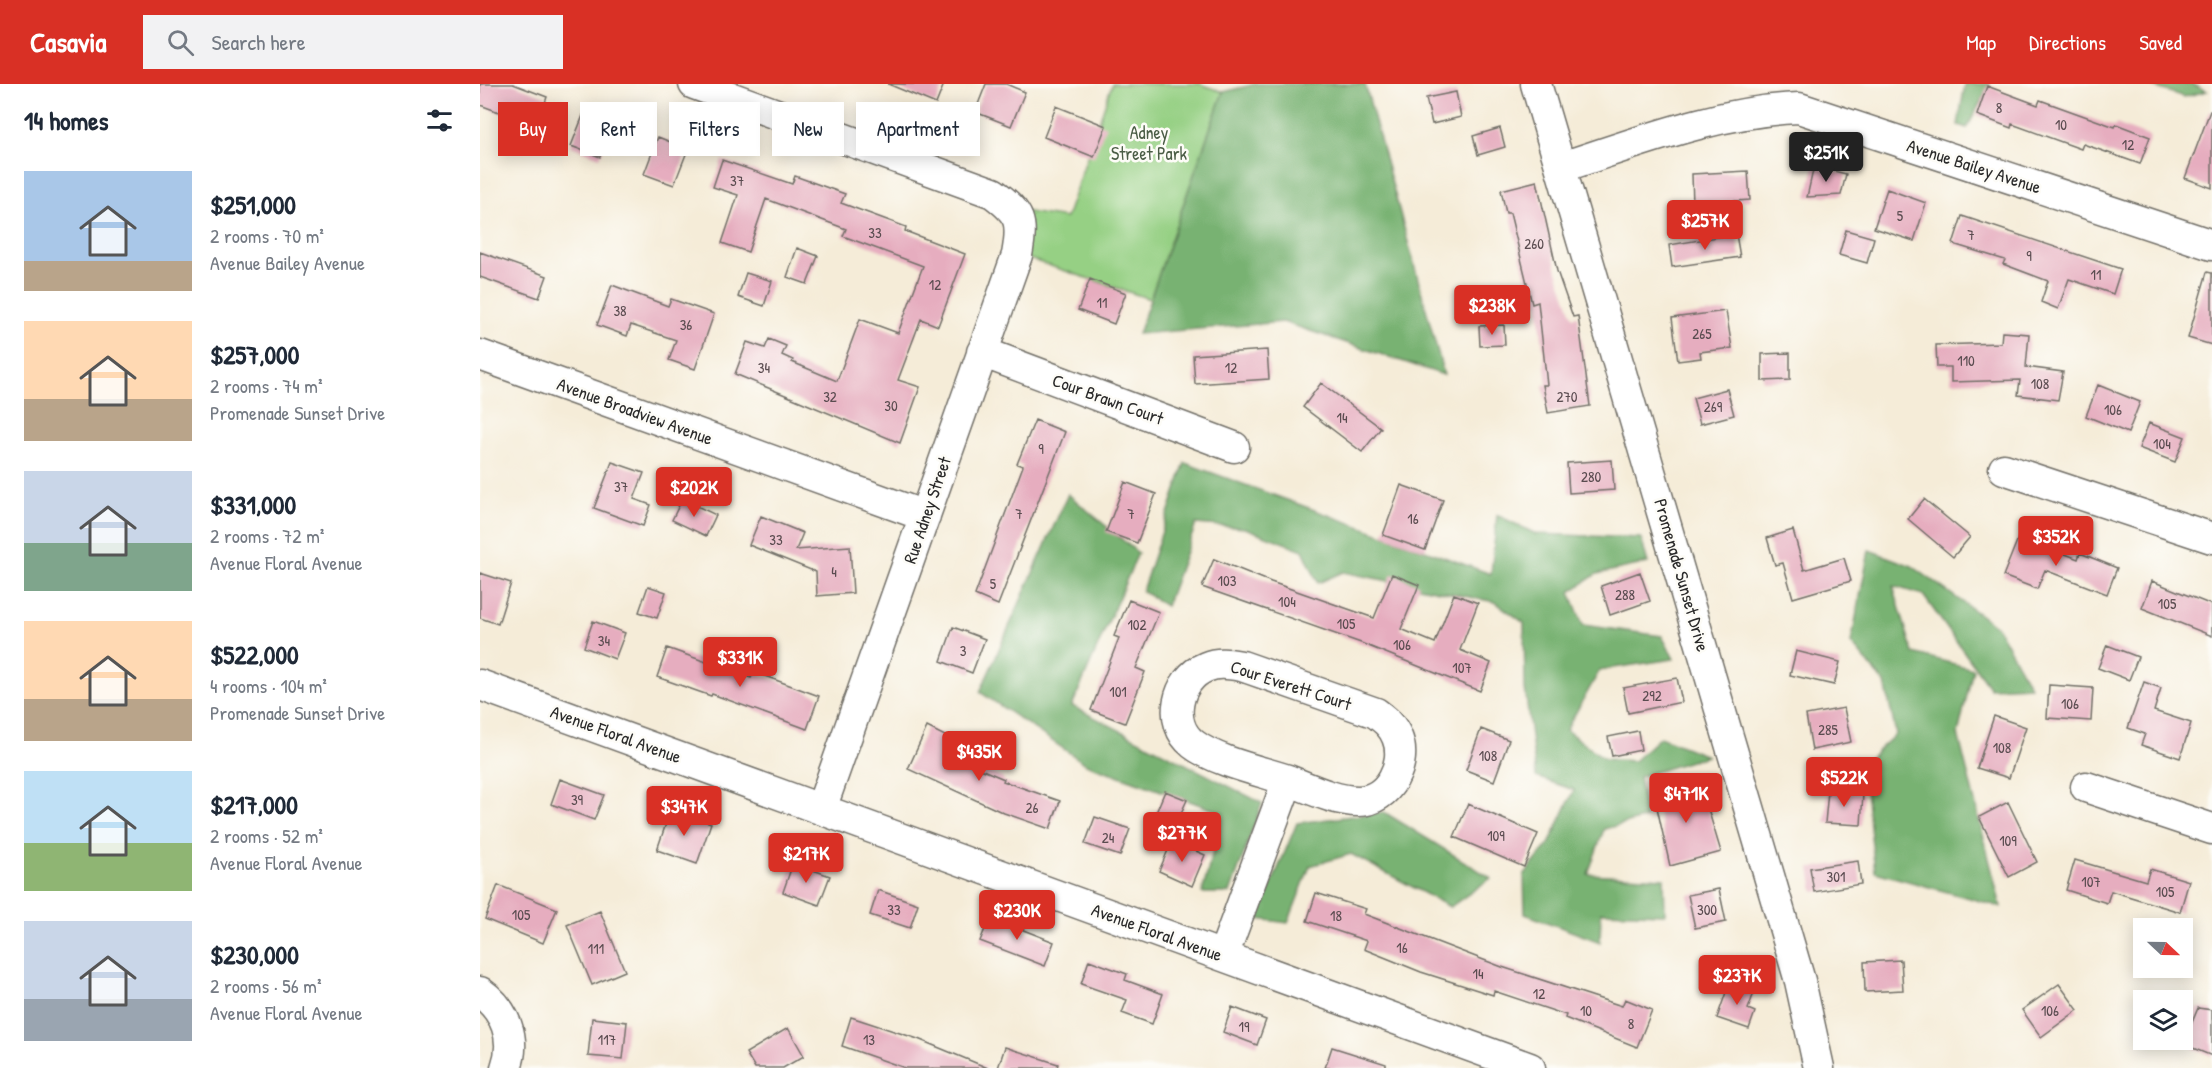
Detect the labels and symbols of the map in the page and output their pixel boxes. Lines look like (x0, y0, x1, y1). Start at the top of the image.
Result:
house number: 8 (1996, 97, 2002, 118)
house number: 10 (2055, 114, 2067, 135)
park label: Adney Street Park (1111, 120, 1188, 166)
pin: $251K (1784, 132, 1868, 183)
street label: Avenue Bailey Avenue (1904, 133, 2044, 199)
house number: 12 (2122, 134, 2134, 155)
house number: 37 (730, 170, 744, 191)
pin: $257K (1663, 200, 1747, 251)
house number: 5 (1897, 205, 1904, 226)
house number: 33 (868, 222, 882, 243)
house number: 7 (1967, 224, 1975, 245)
house number: 260 (1524, 233, 1544, 254)
house number: 9 (2026, 245, 2032, 266)
house number: 11 (2091, 264, 2101, 285)
house number: 12 (929, 274, 941, 295)
pin: $238K (1450, 285, 1534, 336)
house number: 11 (1097, 292, 1107, 313)
house number: 38 (613, 300, 627, 321)
house number: 36 (680, 314, 692, 335)
house number: 265 (1692, 323, 1712, 344)
house number: 110 (1957, 350, 1975, 371)
house number: 34 (758, 357, 771, 378)
house number: 12 (1225, 357, 1237, 378)
street label: Cour Brawn Court (1049, 367, 1168, 431)
street label: Avenue Broadview Avenue (554, 371, 716, 451)
house number: 108 (2031, 373, 2049, 394)
house number: 32 (823, 386, 837, 407)
house number: 270 (1556, 386, 1578, 407)
house number: 30 (884, 395, 898, 416)
house number: 269 (1704, 396, 1723, 417)
house number: 106 (2104, 399, 2122, 420)
house number: 14 (1336, 407, 1348, 428)
house number: 104 (2153, 433, 2171, 454)
house number: 9 (1038, 438, 1044, 459)
street label: Rue Adney Street (897, 452, 957, 567)
house number: 280 (1581, 466, 1601, 487)
pin: $202K (652, 467, 736, 518)
house number: 37 (614, 476, 628, 497)
street label: Promenade Sunset Drive (1648, 496, 1716, 654)
house number: 7 (1015, 503, 1023, 524)
house number: 7 (1127, 503, 1135, 524)
house number: 16 (1407, 508, 1419, 529)
pin: $352K (2014, 516, 2098, 567)
house number: 33 (769, 529, 783, 550)
house number: 4 (831, 561, 837, 582)
house number: 103 (1218, 570, 1237, 591)
house number: 5 (990, 573, 997, 594)
house number: 288 (1615, 584, 1635, 605)
house number: 104 (1278, 591, 1296, 612)
house number: 105 (2158, 593, 2177, 614)
house number: 105 (1337, 613, 1356, 634)
house number: 102 (1127, 614, 1147, 635)
house number: 34 (598, 630, 611, 651)
house number: 106 (1393, 634, 1411, 655)
pin: $331K (698, 637, 782, 688)
house number: 3 (960, 640, 967, 661)
street label: Cour Everett Court (1227, 654, 1355, 717)
house number: 107 (1452, 657, 1472, 678)
house number: 101 (1109, 681, 1127, 702)
house number: 292 (1642, 685, 1662, 706)
house number: 106 (2061, 693, 2079, 714)
street label: Avenue Floral Avenue (547, 699, 685, 769)
house number: 285 (1818, 719, 1839, 740)
pin: $435K (937, 731, 1021, 782)
house number: 108 (1993, 737, 2011, 758)
house number: 108 (1479, 745, 1497, 766)
pin: $522K (1802, 757, 1886, 808)
pin: $471K (1644, 773, 1728, 824)
pin: $347K (642, 786, 726, 837)
house number: 39 (571, 789, 584, 810)
house number: 26 (1025, 797, 1039, 818)
pin: $277K (1140, 812, 1224, 863)
house number: 109 (1487, 825, 1505, 846)
house number: 24 (1102, 827, 1115, 848)
house number: 109 (1999, 830, 2017, 851)
pin: $217K (764, 833, 848, 884)
house number: 301 (1827, 866, 1845, 887)
house number: 107 (2081, 871, 2101, 892)
house number: 105 (2156, 881, 2175, 902)
pin: $230K (975, 890, 1059, 941)
street label: Avenue Floral Avenue (1088, 897, 1226, 967)
house number: 33 (887, 899, 901, 920)
house number: 300 (1697, 899, 1717, 920)
house number: 105 (512, 904, 531, 925)
house number: 18 (1330, 905, 1342, 926)
north arrow (2133, 918, 2193, 978)
house number: 16 (1396, 937, 1408, 958)
house number: 111 (588, 938, 604, 959)
pin: $237K (1695, 955, 1779, 1006)
house number: 14 (1472, 963, 1484, 984)
house number: 12 (1533, 983, 1545, 1004)
house number: 10 (1580, 1000, 1592, 1021)
house number: 106 (2041, 1000, 2059, 1021)
house number: 8 (1628, 1013, 1634, 1034)
house number: 19 (1239, 1016, 1250, 1037)
house number: 117 (598, 1029, 616, 1050)
house number: 13 (863, 1029, 875, 1050)

